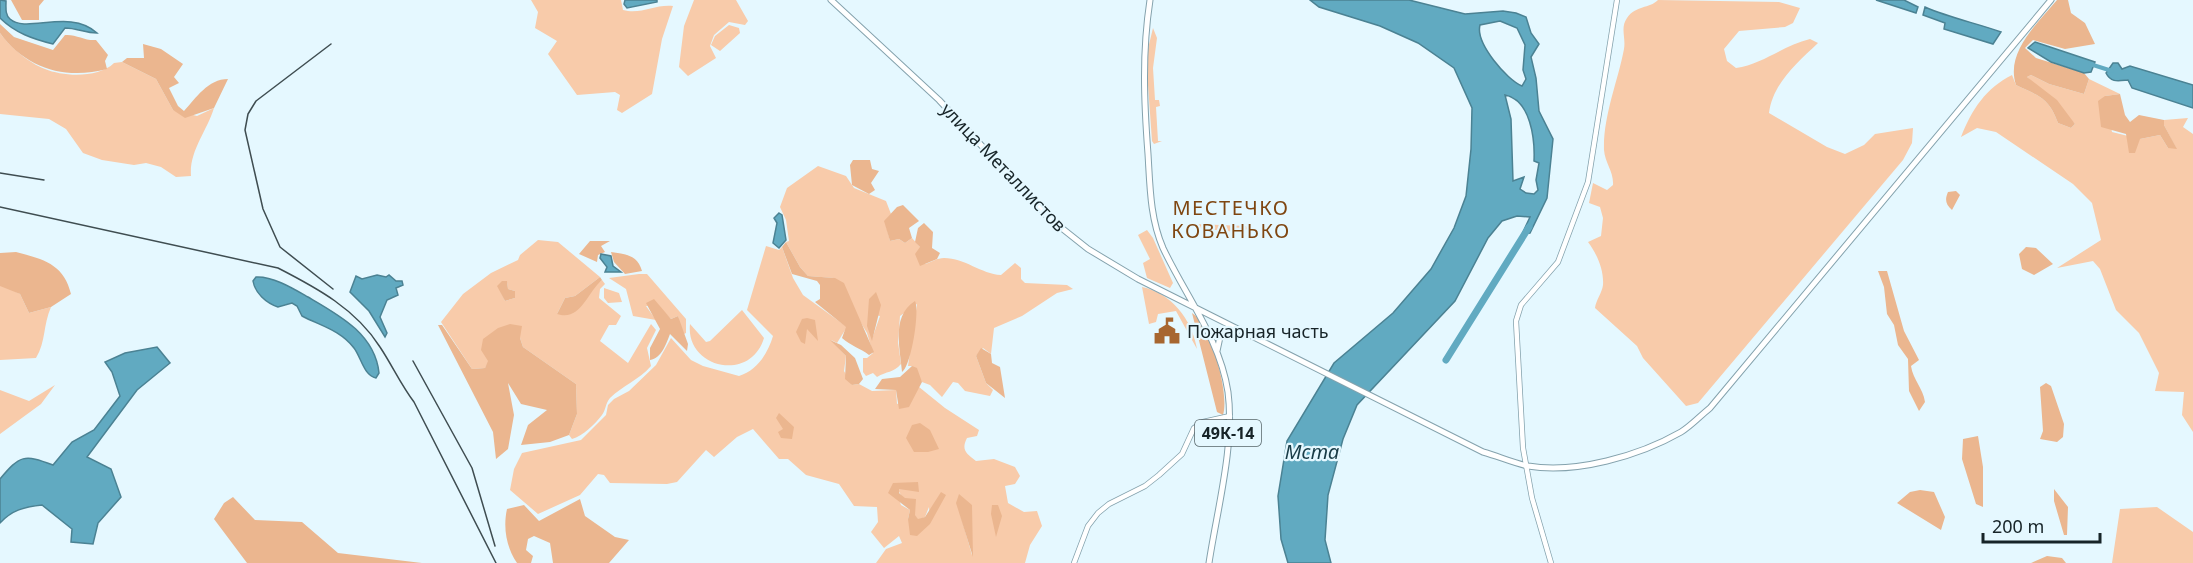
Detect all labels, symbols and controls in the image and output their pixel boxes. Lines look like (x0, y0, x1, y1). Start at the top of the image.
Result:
street label: улица Металлистов (936, 97, 1072, 237)
district label: МЕСТЕЧКО КОВАНЬКО (1171, 194, 1291, 244)
public building icon: Пожарная часть (1152, 316, 1182, 346)
place label: Пожарная часть (1187, 319, 1329, 343)
road number: 49К-14 (1195, 420, 1261, 446)
water label: Мста (1285, 438, 1339, 465)
scale bar (1983, 506, 2100, 544)
text: 200 m (1992, 514, 2044, 538)

